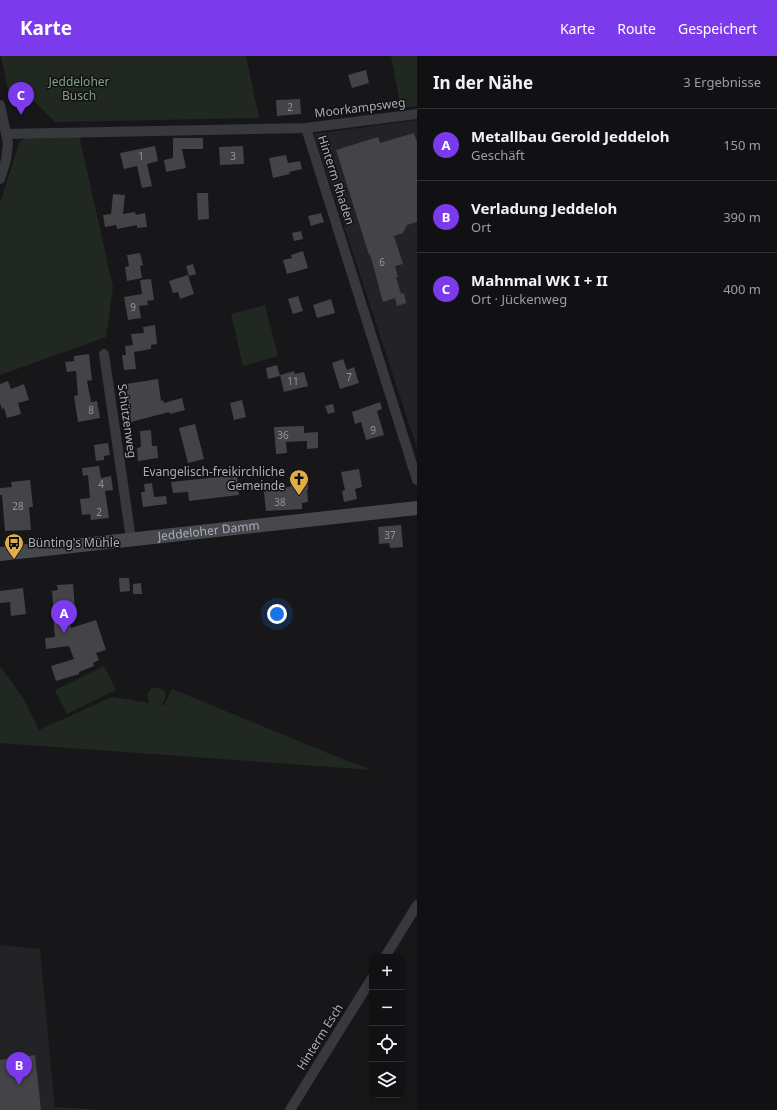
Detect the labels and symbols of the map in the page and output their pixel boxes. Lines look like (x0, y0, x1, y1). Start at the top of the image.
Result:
park label: Jeddeloher Busch (47, 73, 110, 104)
pin: C (8, 82, 34, 115)
street label: Moorkampsweg (314, 93, 406, 122)
house number: 2 (287, 100, 293, 114)
street label: Hinterm Rhaden (314, 133, 359, 227)
house number: 1 (138, 149, 144, 163)
house number: 3 (230, 149, 236, 163)
house number: 6 (379, 255, 385, 269)
house number: 9 (130, 300, 136, 314)
house number: 7 (346, 370, 352, 384)
house number: 11 (287, 374, 299, 388)
street label: Schützenweg (114, 383, 141, 459)
house number: 8 (88, 403, 94, 417)
house number: 9 (370, 423, 376, 437)
house number: 36 (277, 428, 289, 442)
place label: Evangelisch-freikirchliche Gemeinde (143, 463, 285, 494)
church icon: Evangelisch-freikirchliche Gemeinde (288, 468, 310, 496)
house number: 4 (98, 477, 104, 491)
house number: 38 (274, 495, 286, 509)
house number: 28 (12, 499, 24, 513)
house number: 2 (96, 505, 102, 519)
street label: Jeddeloher Damm (156, 516, 260, 545)
house number: 37 (384, 528, 396, 542)
bus stop icon: Bünting's Mühle (3, 532, 25, 560)
place label: Bünting's Mühle (28, 534, 120, 551)
pin: A (51, 600, 77, 633)
your location (267, 604, 287, 624)
street label: Hinterm Esch (292, 1000, 347, 1073)
pin: B (6, 1052, 32, 1085)

